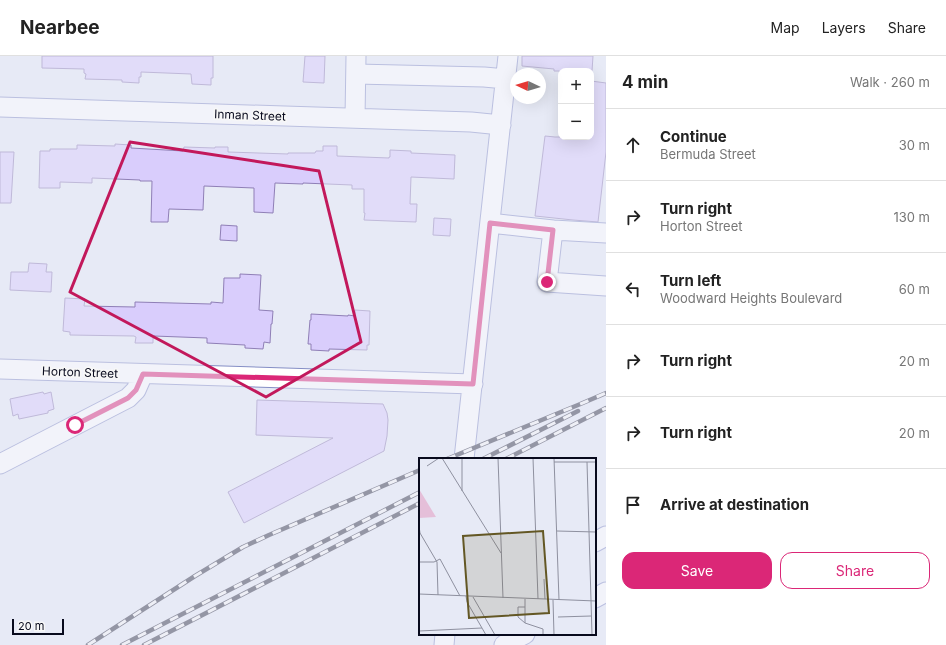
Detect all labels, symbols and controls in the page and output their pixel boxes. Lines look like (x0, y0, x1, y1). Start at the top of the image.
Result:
text: Nearbee (20, 16, 100, 39)
text: Map (771, 19, 800, 36)
text: Layers (822, 19, 866, 36)
text: Share (888, 19, 926, 36)
north arrow (510, 68, 546, 104)
map controls (558, 68, 594, 140)
button: + (558, 68, 594, 104)
text: 4 min (622, 72, 668, 92)
text: Walk · 260 m (850, 74, 930, 90)
button: − (558, 104, 594, 140)
street label: Inman Street (214, 106, 286, 124)
text: Continue (660, 127, 727, 146)
icon: ahead (622, 134, 644, 156)
text: 30 m (899, 137, 930, 153)
text: Bermuda Street (660, 146, 756, 162)
text: Turn right (660, 199, 732, 218)
icon: right (622, 206, 644, 228)
text: 130 m (893, 209, 930, 225)
text: Horton Street (660, 218, 743, 234)
text: Turn left (660, 271, 721, 290)
route end (538, 273, 556, 291)
icon: left (622, 278, 644, 300)
text: 60 m (899, 281, 930, 297)
text: Woodward Heights Boulevard (660, 290, 842, 306)
icon: right (622, 350, 644, 372)
text: Turn right (660, 351, 732, 370)
text: 20 m (899, 353, 930, 369)
street label: Horton Street (42, 363, 118, 381)
route start (66, 416, 84, 434)
icon: right (622, 422, 644, 444)
text: Turn right (660, 423, 732, 442)
text: 20 m (899, 425, 930, 441)
inset map (419, 458, 596, 635)
icon: arrive (622, 494, 644, 516)
text: Arrive at destination (660, 495, 809, 514)
button: Save (622, 552, 772, 589)
button: Share (780, 552, 930, 589)
scale bar (12, 617, 64, 636)
text: 20 m (18, 619, 44, 633)

